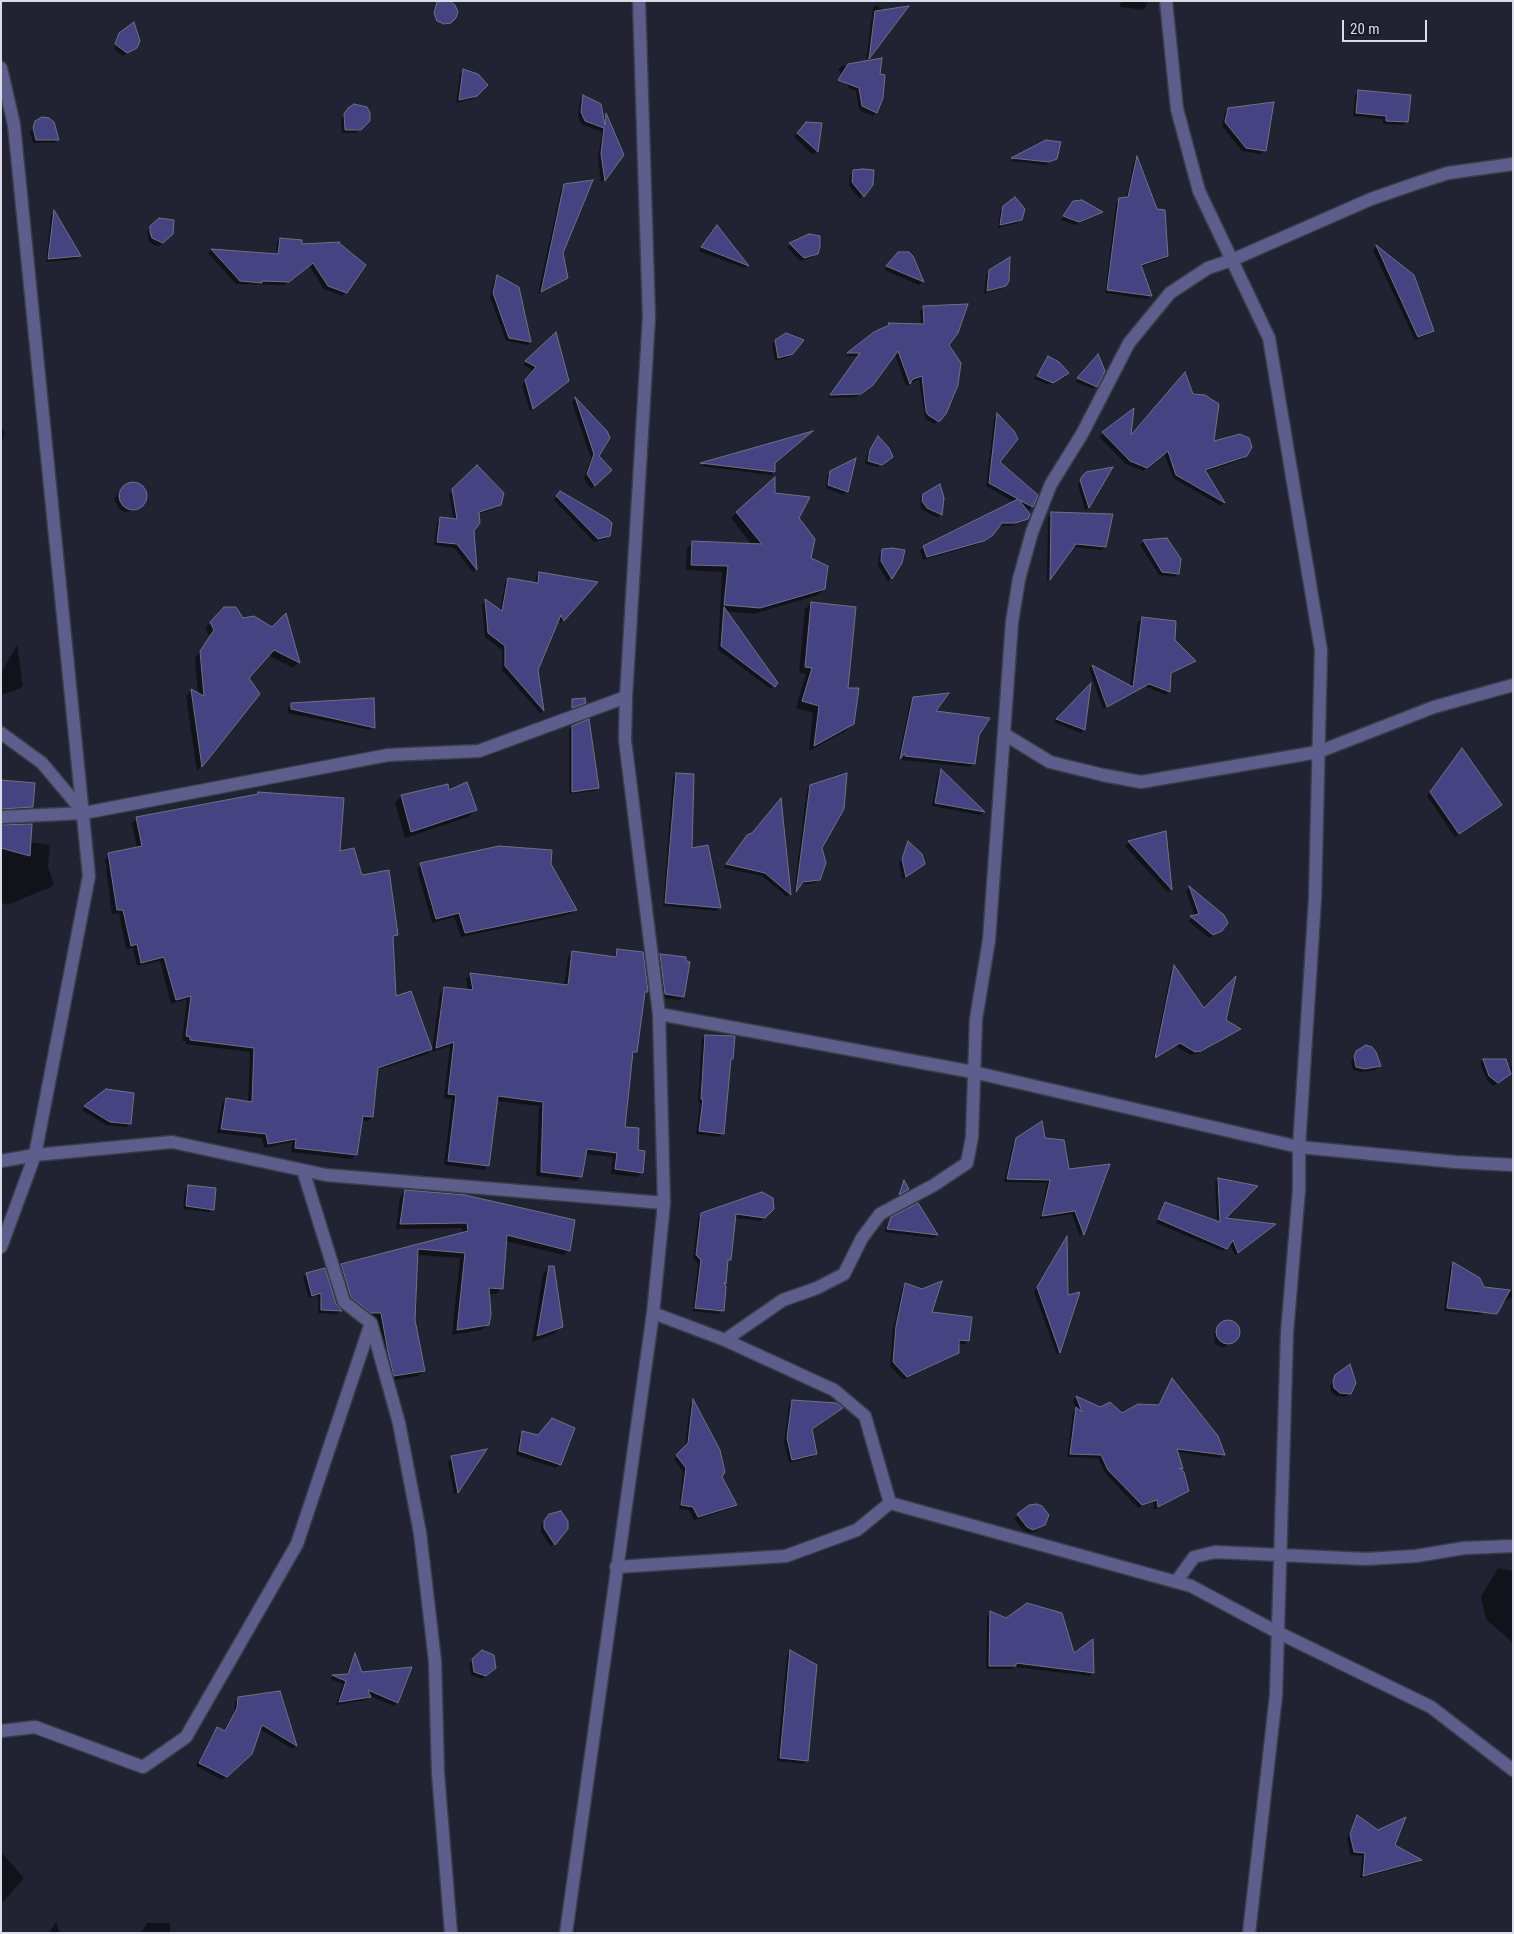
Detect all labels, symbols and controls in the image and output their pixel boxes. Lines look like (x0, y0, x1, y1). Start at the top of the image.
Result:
scale bar (1344, 10, 1429, 42)
text: 20 m (1350, 20, 1380, 38)

